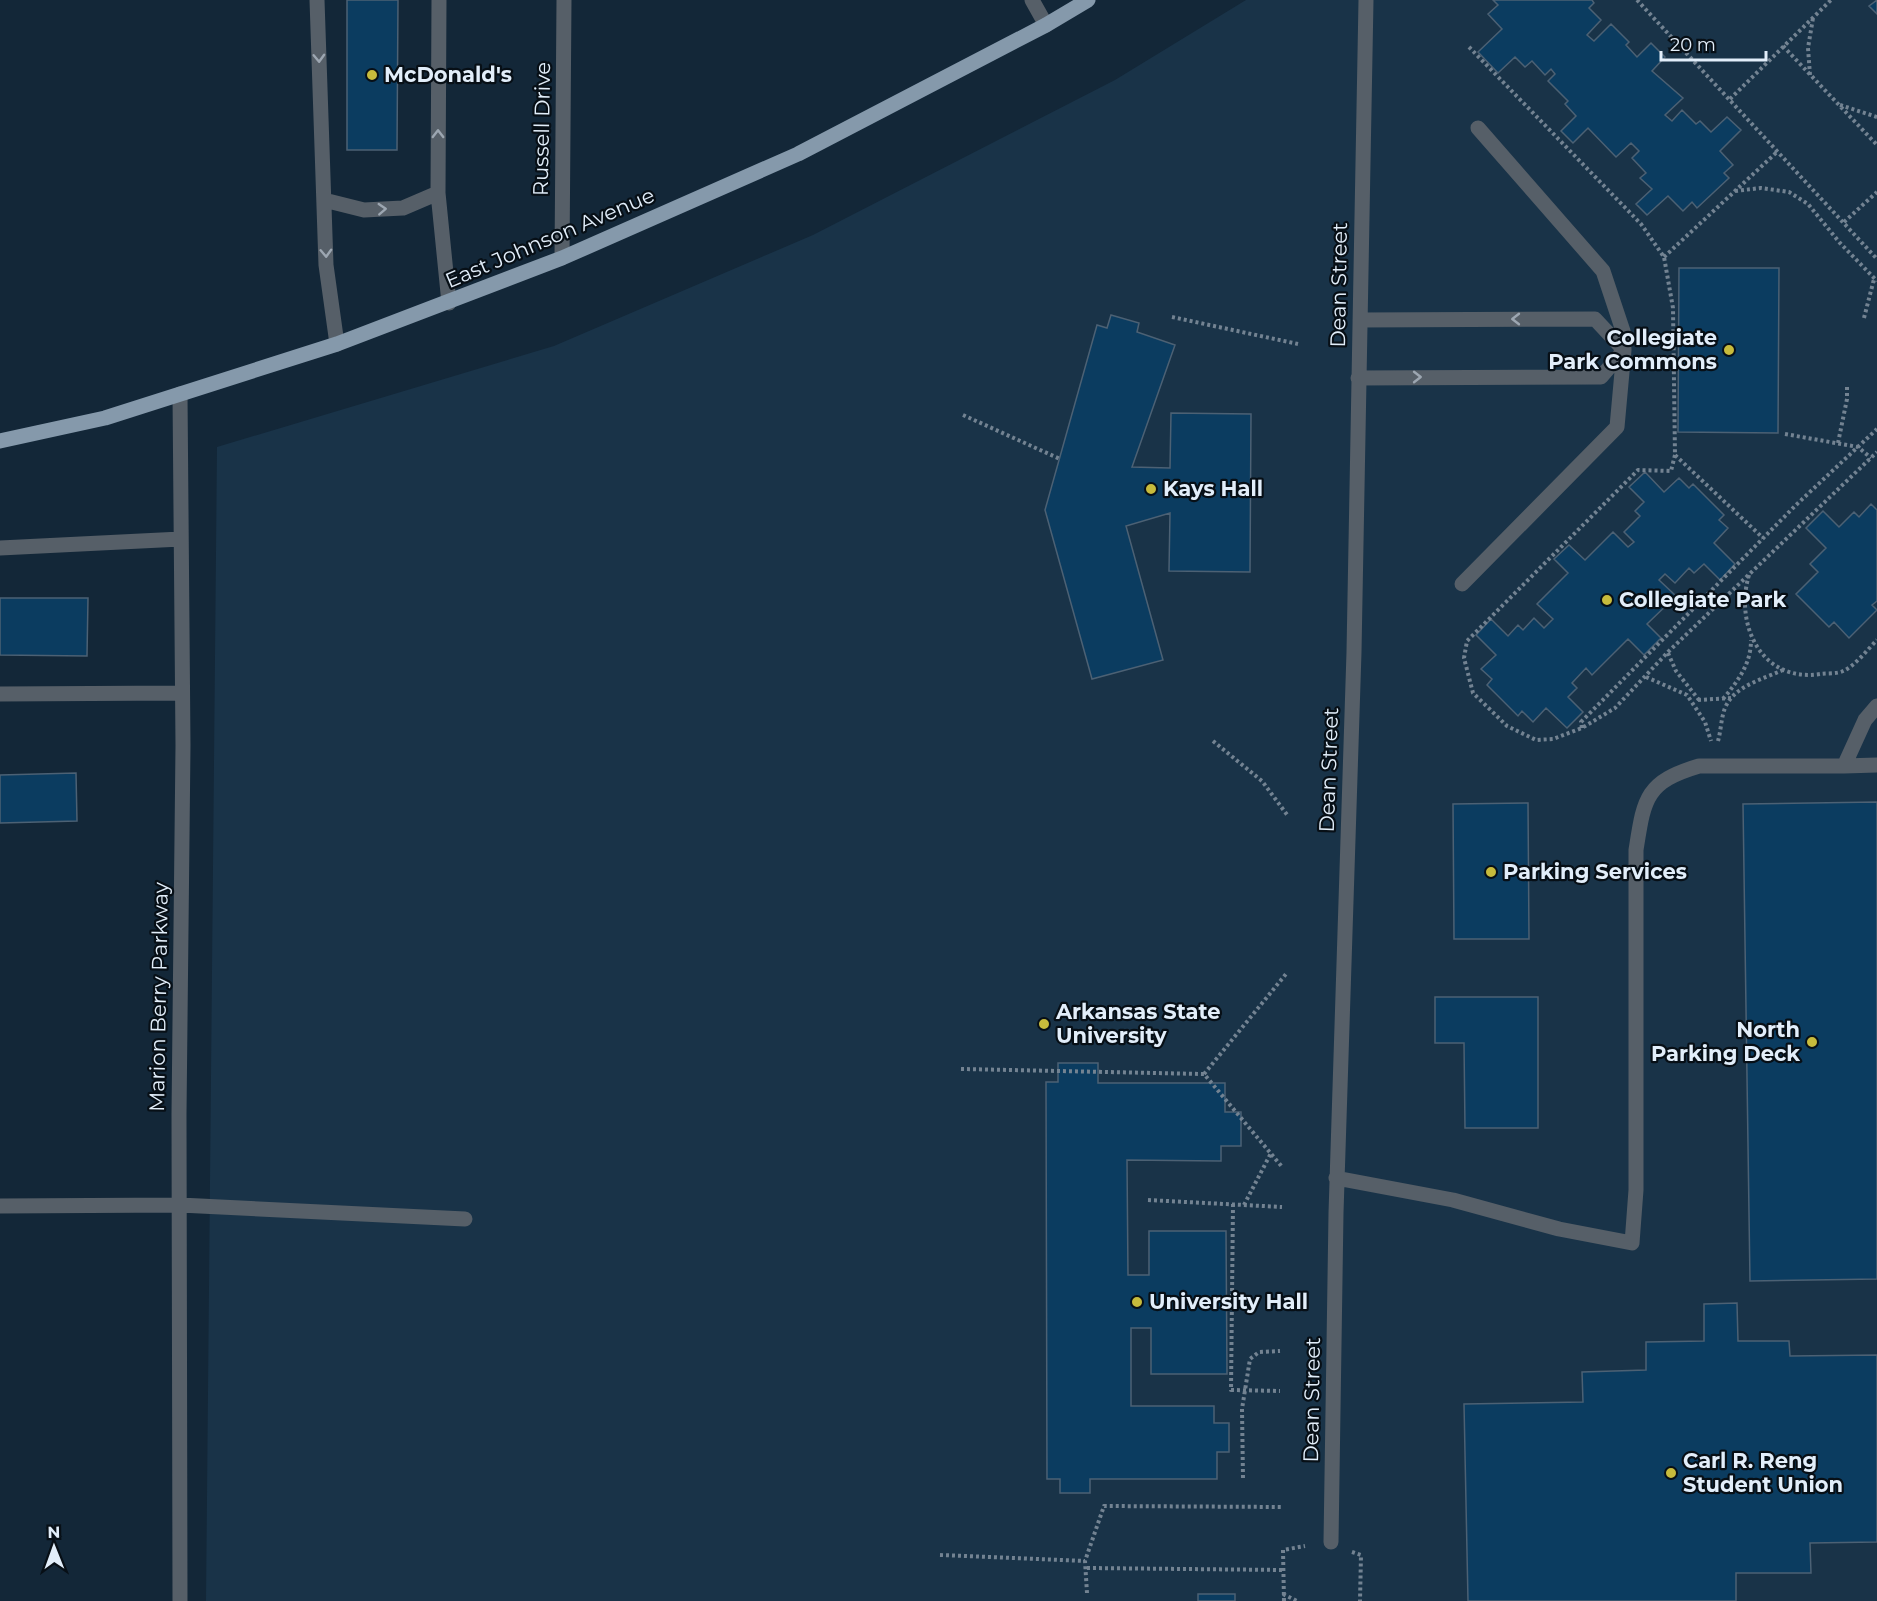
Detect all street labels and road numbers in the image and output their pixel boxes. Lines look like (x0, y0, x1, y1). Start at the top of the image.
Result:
street label: Russell Drive (528, 62, 555, 196)
street label: East Johnson Avenue (441, 182, 658, 293)
street label: Dean Street (1325, 222, 1352, 348)
street label: Dean Street (1314, 707, 1343, 833)
street label: Marion Berry Parkway (144, 881, 173, 1112)
street label: Dean Street (1298, 1337, 1325, 1463)

